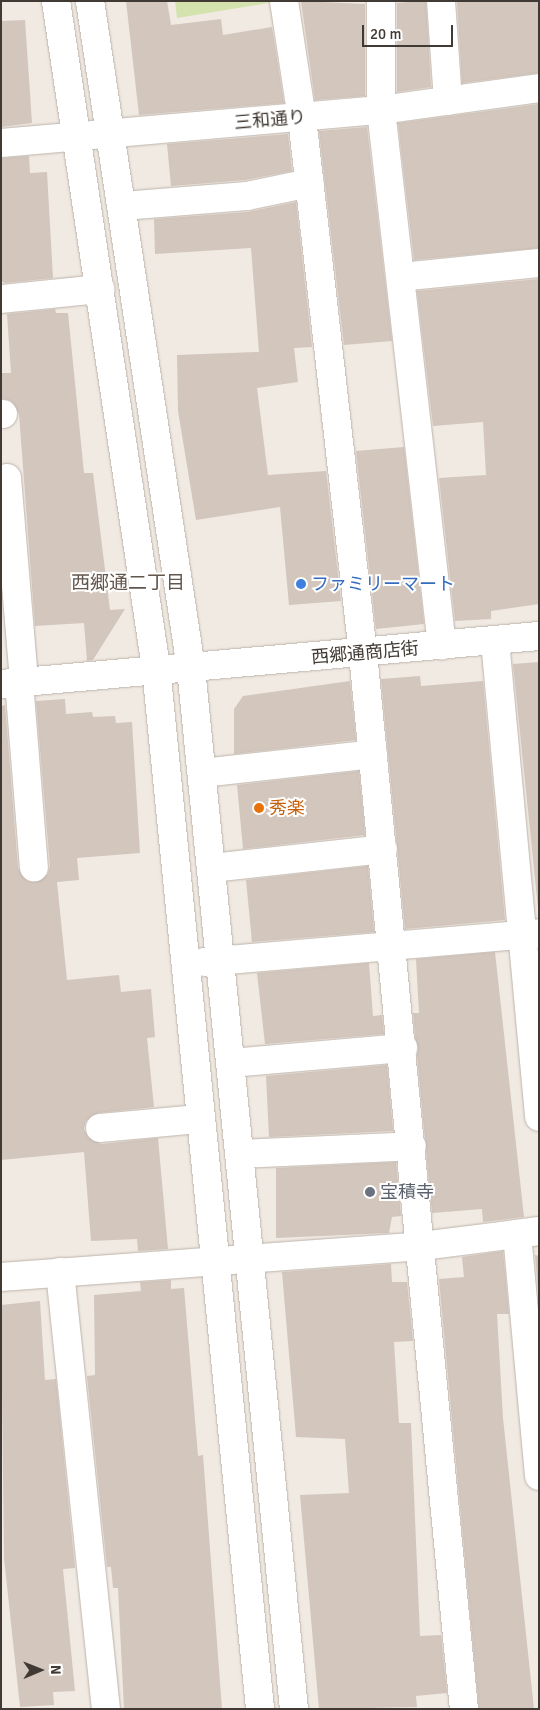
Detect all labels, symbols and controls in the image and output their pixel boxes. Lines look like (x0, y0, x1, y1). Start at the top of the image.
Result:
scale bar (365, 15, 456, 47)
text: 20 m (370, 25, 401, 43)
street label: 三和通り (233, 106, 307, 134)
district label: 西郷通二丁目 (71, 573, 185, 595)
place label: ファミリーマート (311, 573, 455, 595)
marker: ファミリーマート (295, 578, 307, 590)
street label: 西郷通商店街 (310, 638, 420, 668)
place label: 秀楽 (269, 797, 305, 819)
marker: 秀楽 (253, 802, 265, 814)
place label: 宝積寺 (380, 1181, 434, 1203)
marker: 宝積寺 (364, 1186, 376, 1198)
north arrow (15, 1645, 65, 1695)
text: N (47, 1665, 64, 1675)

